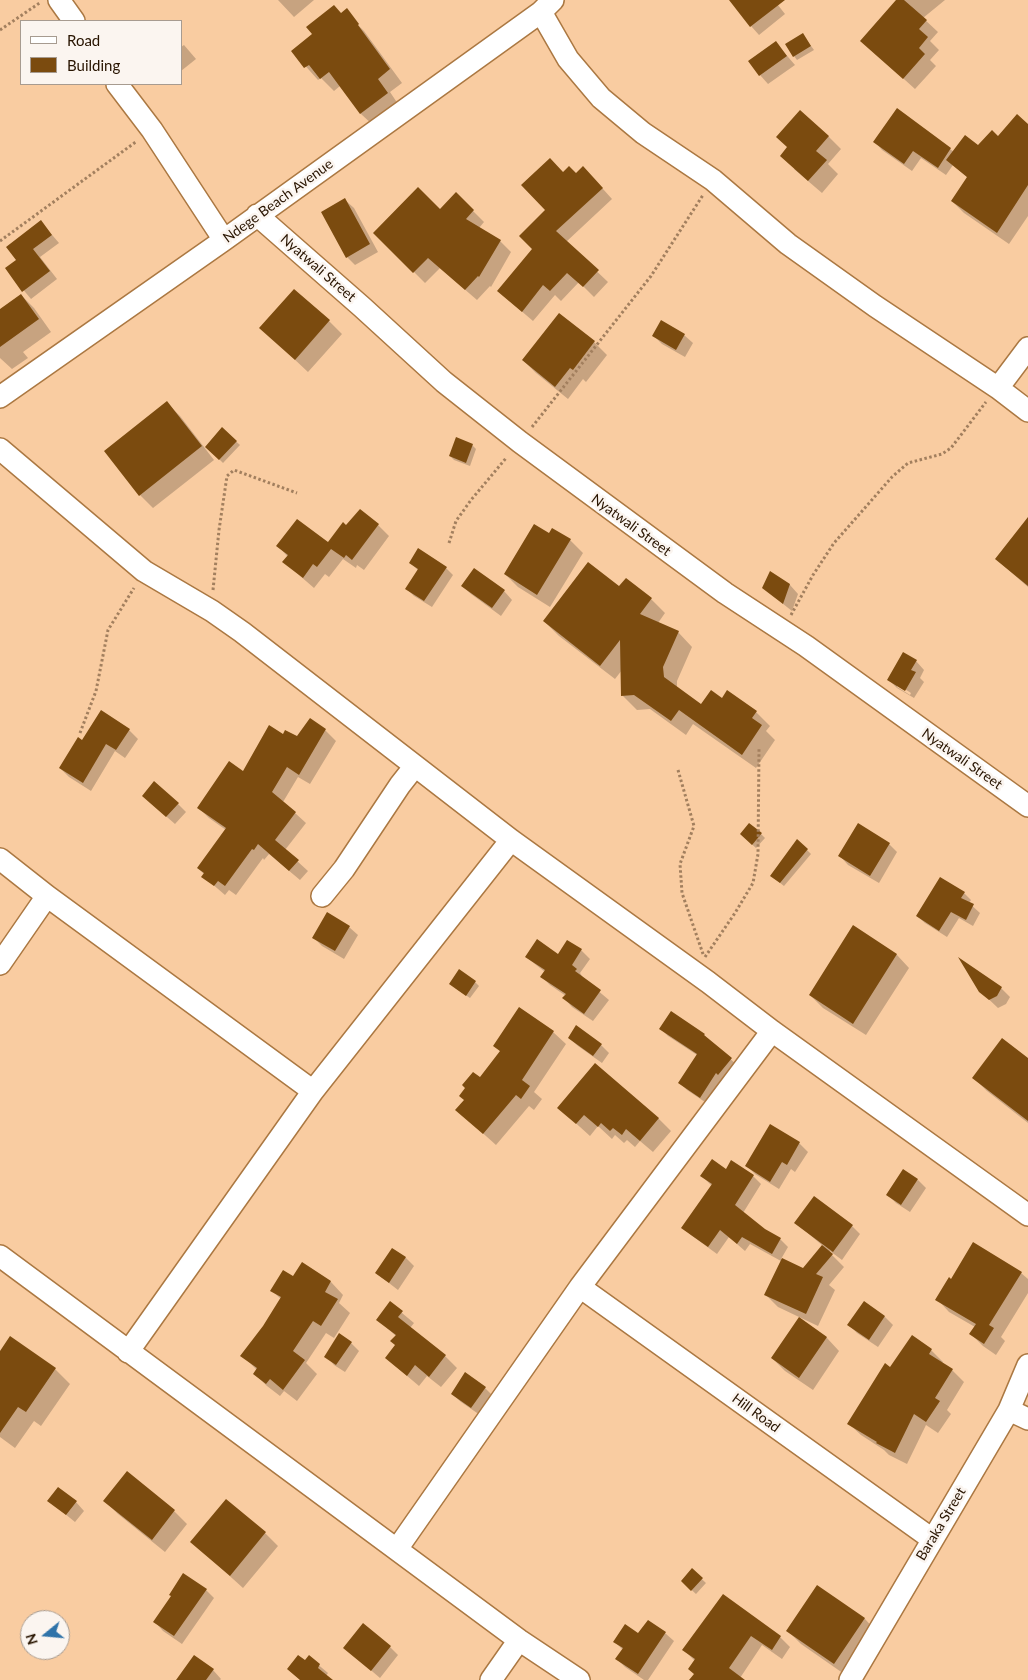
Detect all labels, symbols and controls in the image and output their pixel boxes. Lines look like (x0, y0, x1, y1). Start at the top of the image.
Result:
legend (20, 20, 182, 85)
text: Road (67, 31, 100, 49)
text: Building (67, 56, 120, 74)
street label: Ndege Beach Avenue (220, 156, 336, 246)
street label: Nyatwali Street (277, 231, 359, 305)
street label: Nyatwali Street (588, 490, 674, 560)
street label: Nyatwali Street (918, 725, 1006, 793)
street label: Hill Road (729, 1390, 783, 1436)
street label: Baraka Street (913, 1484, 969, 1564)
north arrow (20, 1610, 70, 1660)
text: N (21, 1632, 41, 1647)

